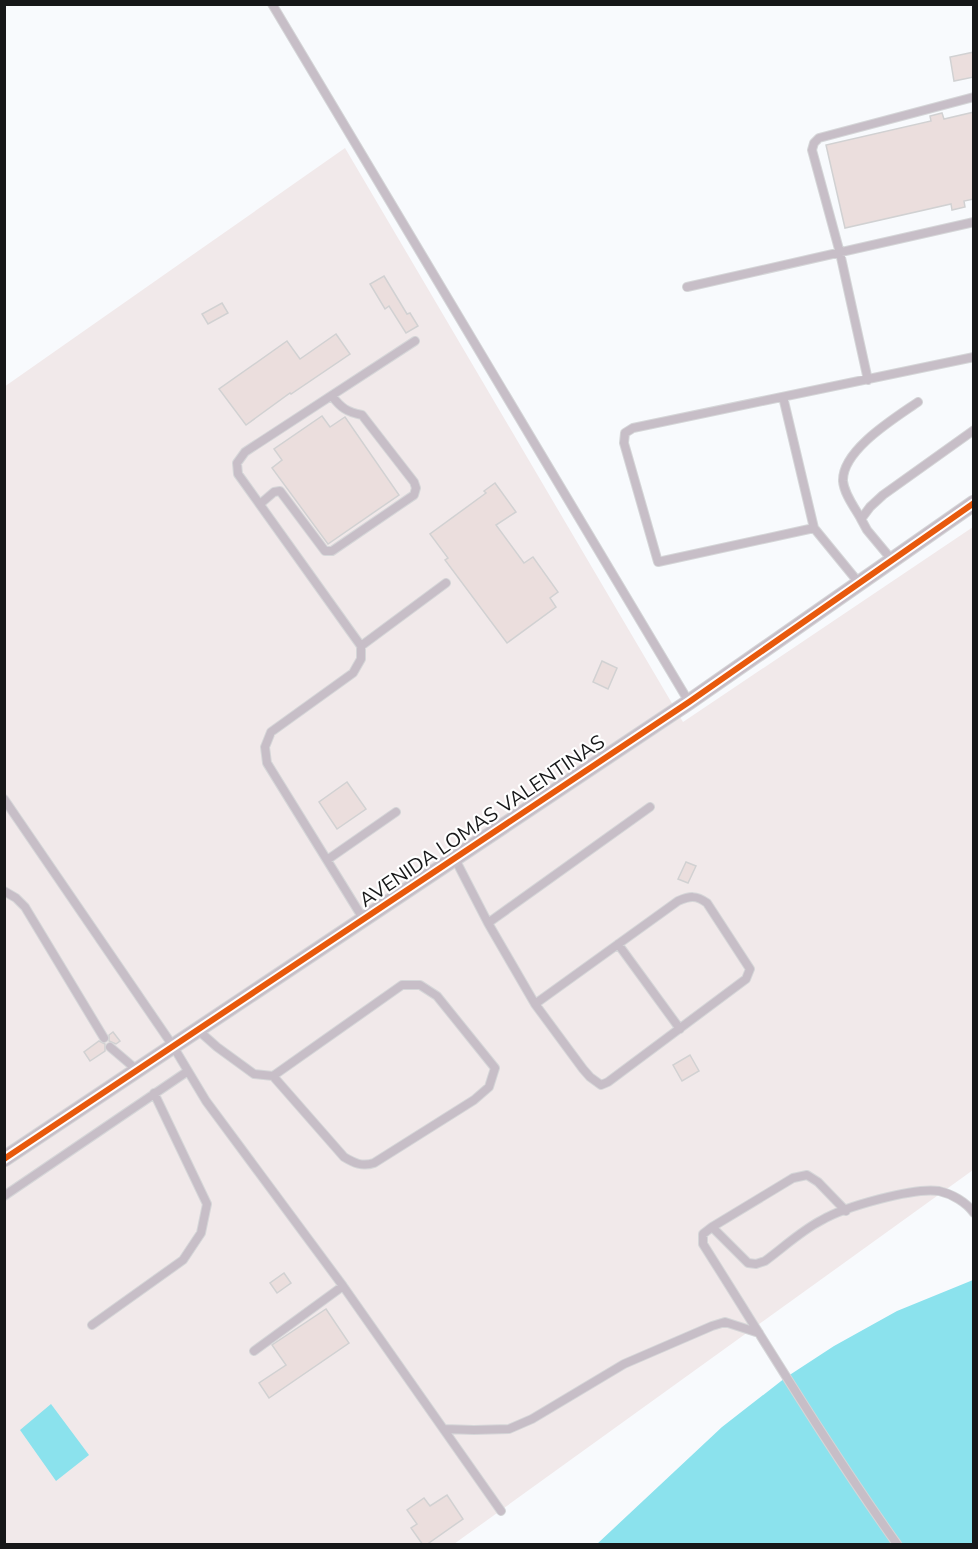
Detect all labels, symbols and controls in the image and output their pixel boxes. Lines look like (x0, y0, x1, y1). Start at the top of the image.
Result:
street label: AVENIDA LOMAS VALENTINAS (354, 728, 610, 914)

